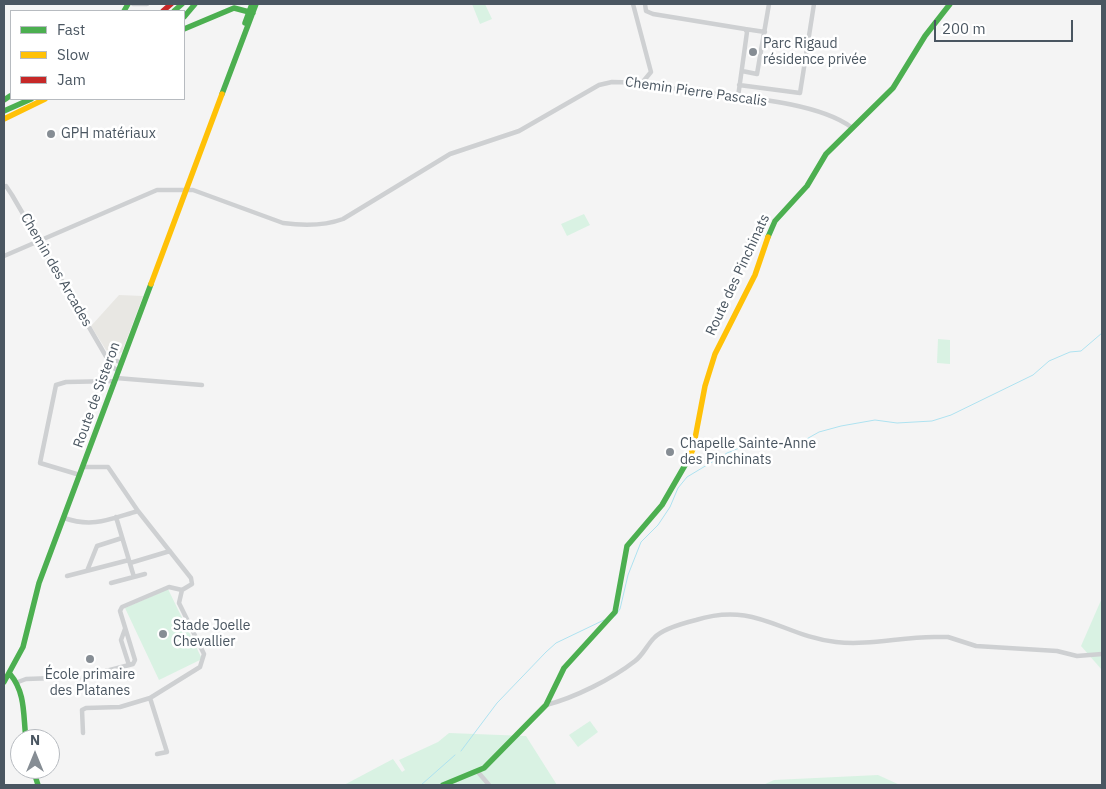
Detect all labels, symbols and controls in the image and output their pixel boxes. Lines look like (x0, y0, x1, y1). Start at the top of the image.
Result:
legend (10, 10, 185, 100)
scale bar (936, 10, 1075, 42)
text: 200 m (942, 19, 986, 38)
text: Fast (57, 20, 85, 39)
place label: Parc Rigaud résidence privée (763, 36, 867, 68)
text: Slow (57, 45, 90, 64)
marker: Parc Rigaud résidence privée (747, 46, 759, 58)
text: Jam (57, 70, 86, 89)
street label: Chemin Pierre Pascalis (624, 74, 768, 110)
place label: GPH matériaux (61, 126, 156, 142)
marker: GPH matériaux (45, 128, 57, 140)
street label: Chemin des Arcades (17, 210, 95, 330)
street label: Route des Pinchinats (703, 212, 773, 338)
street label: Route de Sisteron (70, 340, 124, 450)
place label: Chapelle Sainte-Anne des Pinchinats (680, 436, 816, 468)
marker: Chapelle Sainte-Anne des Pinchinats (664, 446, 676, 458)
place label: Stade Joelle Chevallier (173, 618, 251, 650)
marker: Stade Joelle Chevallier (157, 628, 169, 640)
marker: École primaire des Platanes (84, 653, 96, 665)
place label: École primaire des Platanes (45, 667, 135, 700)
north arrow (10, 729, 60, 779)
text: N (30, 731, 40, 749)

